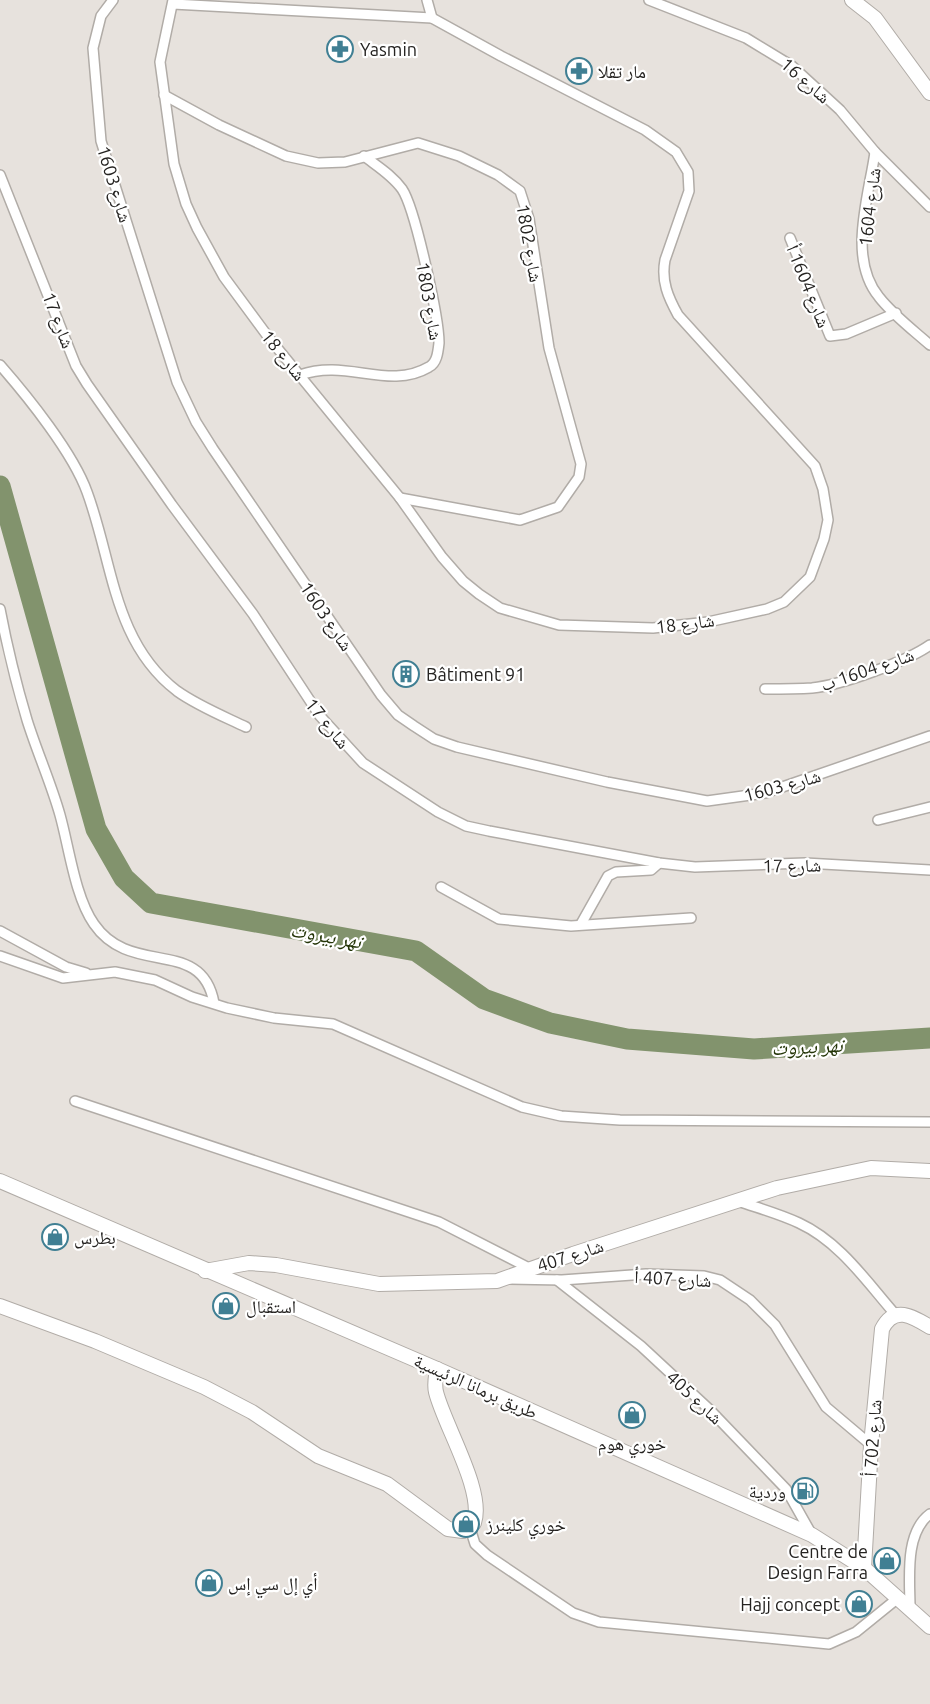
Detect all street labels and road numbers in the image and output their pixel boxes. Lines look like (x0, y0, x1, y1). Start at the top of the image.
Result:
street label: شارع 16 (776, 53, 835, 108)
street label: شارع 1603 (92, 143, 136, 225)
street label: شارع 1604 (854, 167, 886, 248)
street label: شارع 1802 (511, 202, 547, 284)
street label: شارع 1604 أ (781, 242, 835, 331)
street label: شارع 1803 (411, 260, 447, 342)
street label: شارع 17 (37, 289, 79, 352)
street label: شارع 18 (256, 326, 310, 385)
street label: شارع 1603 (295, 578, 357, 655)
street label: شارع 18 (655, 610, 716, 638)
street label: شارع 1604 ب (818, 644, 917, 696)
street label: شارع 17 (300, 694, 354, 753)
street label: شارع 1603 (741, 765, 823, 807)
street label: شارع 17 (763, 854, 822, 878)
street label: شارع 407 (534, 1235, 606, 1277)
street label: شارع 407 أ (634, 1266, 712, 1292)
street label: طريق برمانا الرئيسية (410, 1350, 541, 1424)
street label: شارع 405 (662, 1366, 727, 1429)
street label: شارع 702 أ (859, 1399, 887, 1478)

